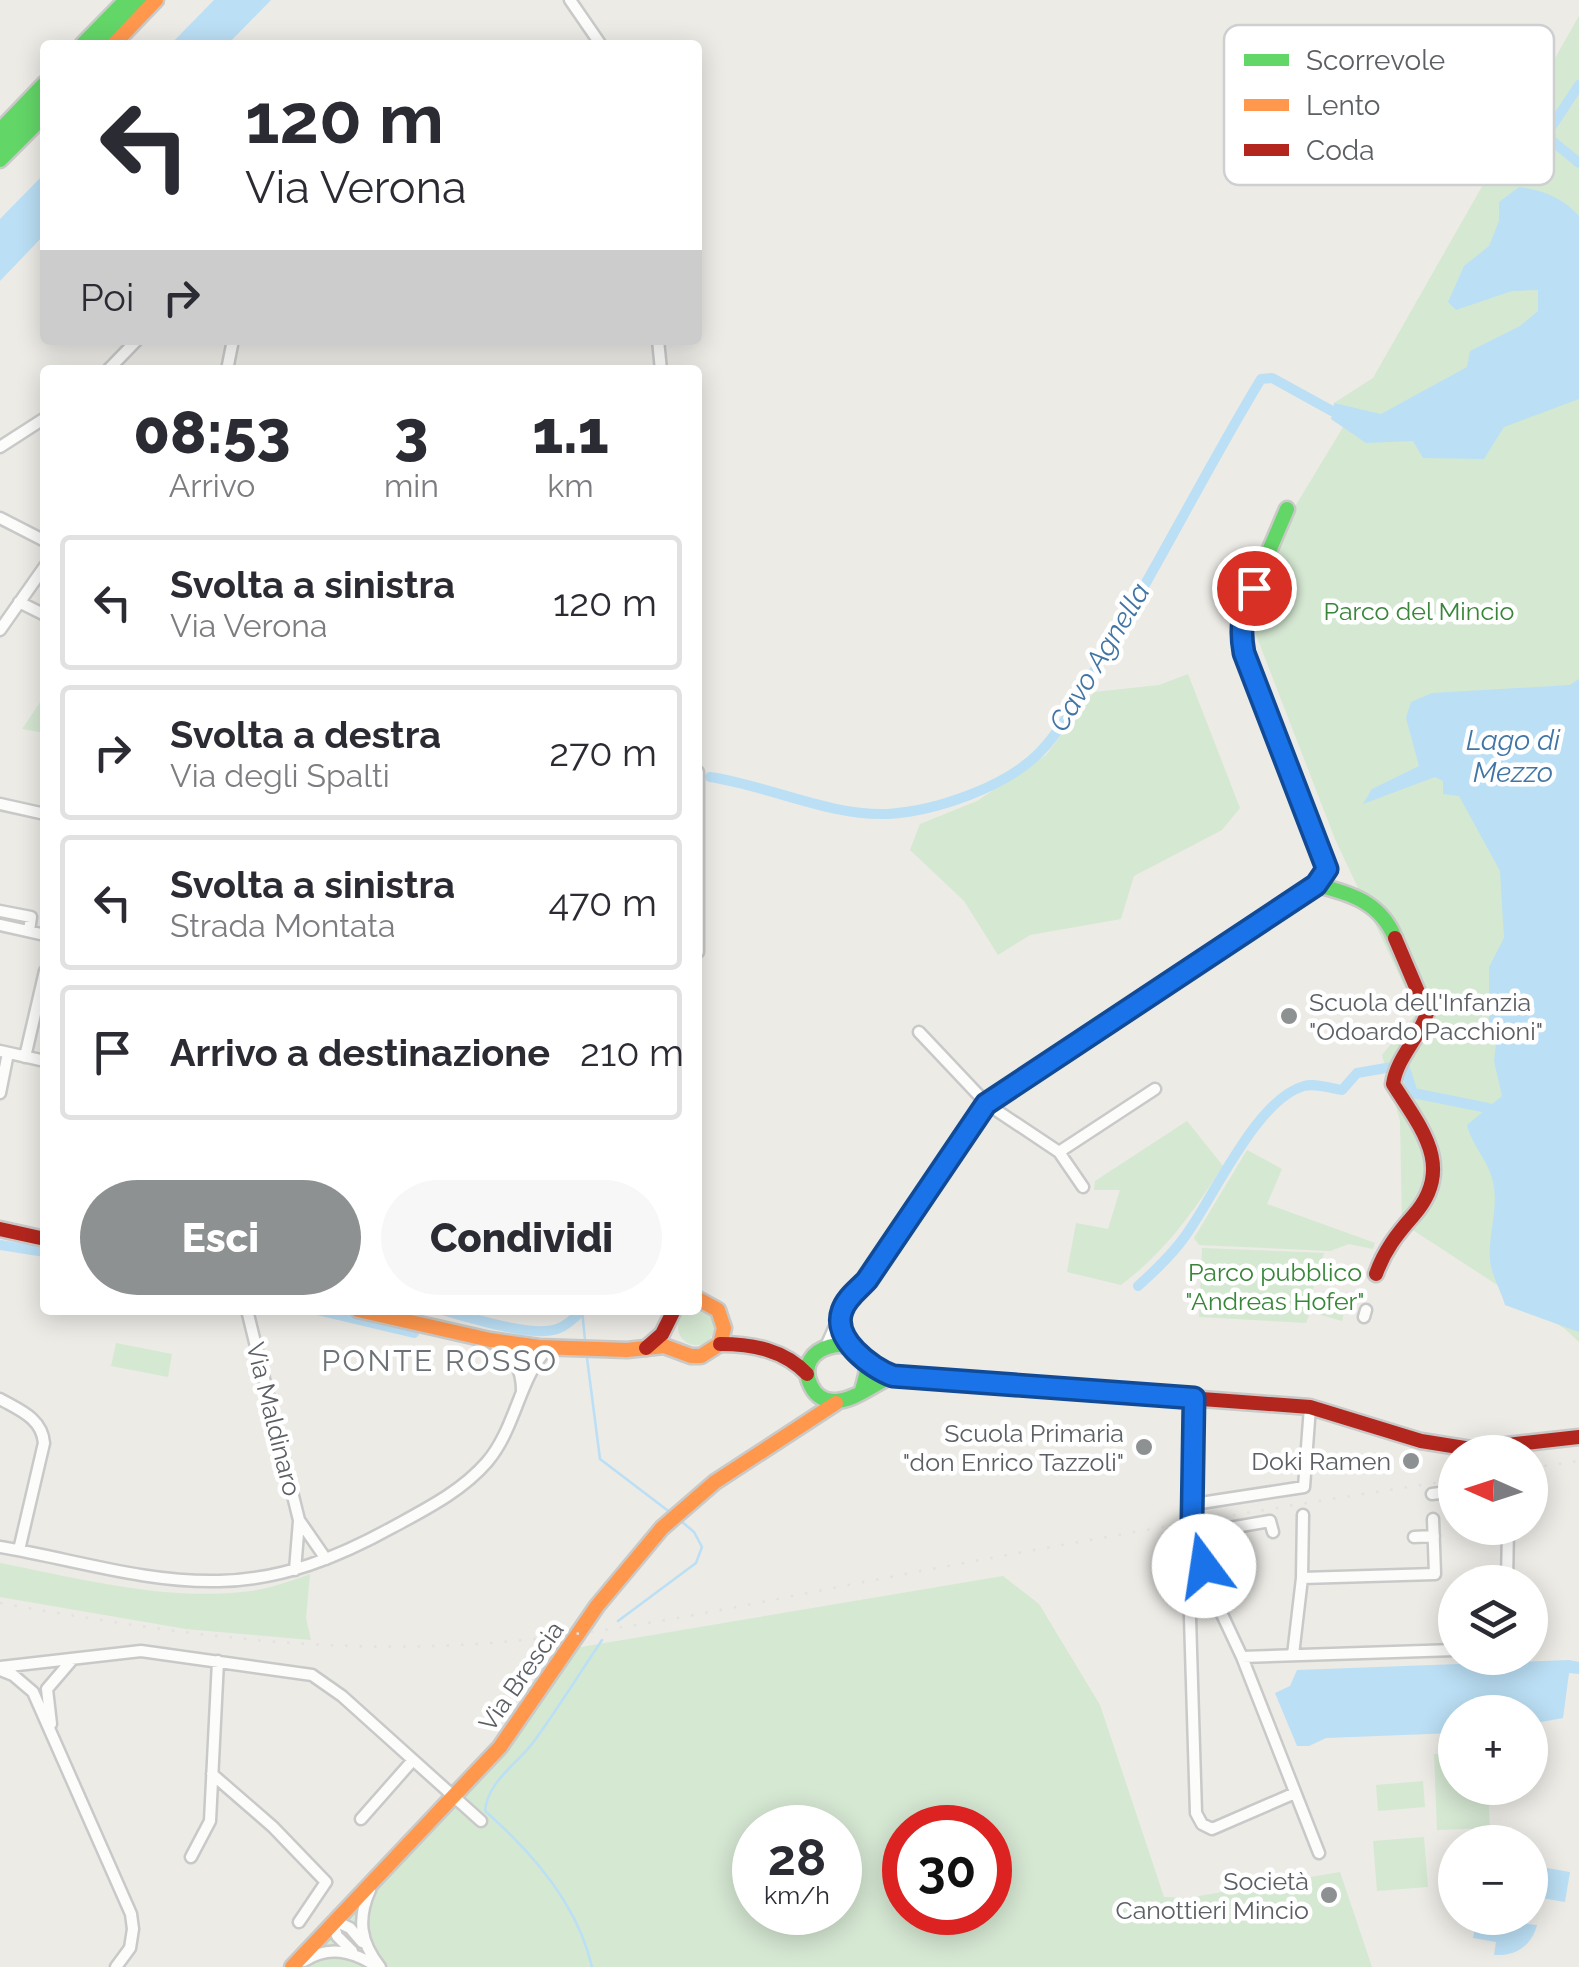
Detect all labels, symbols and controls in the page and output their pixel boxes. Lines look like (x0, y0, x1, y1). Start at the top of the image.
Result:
legend (1224, 25, 1554, 185)
text: Scorrevole (1306, 44, 1445, 77)
text: 120 m (245, 77, 444, 159)
icon: left (80, 80, 210, 210)
text: Lento (1306, 89, 1380, 122)
text: Coda (1306, 134, 1375, 167)
text: Via Verona (245, 161, 466, 214)
icon: right (154, 270, 209, 325)
text: Poi (80, 275, 134, 320)
text: 08:53 (133, 397, 291, 467)
text: 3 (394, 397, 428, 467)
text: 1.1 (532, 397, 609, 467)
text: Arrivo (169, 467, 255, 504)
text: min (384, 467, 439, 504)
text: km (547, 467, 594, 504)
pin (1212, 546, 1297, 631)
icon: arrive (1227, 561, 1282, 616)
text: Svolta a sinistra (170, 562, 455, 607)
icon: left (85, 575, 140, 630)
water label: Cavo Agnella (1042, 577, 1157, 737)
text: 120 m (553, 580, 657, 625)
park label: Parco del Mincio (1324, 596, 1514, 626)
text: Via Verona (170, 607, 327, 644)
text: Svolta a destra (170, 712, 441, 757)
water label: Lago di Mezzo (1466, 724, 1561, 789)
icon: right (85, 725, 140, 780)
text: 270 m (549, 730, 657, 775)
text: Via degli Spalti (170, 757, 390, 794)
text: Svolta a sinistra (170, 862, 455, 907)
icon: left (85, 875, 140, 930)
text: 470 m (548, 880, 657, 925)
text: Strada Montata (170, 907, 396, 944)
place label: Scuola dell'Infanzia "Odoardo Pacchioni" (1309, 987, 1543, 1046)
marker: Scuola dell'Infanzia "Odoardo Pacchioni" (1278, 1005, 1300, 1027)
icon: arrive (85, 1025, 140, 1080)
text: Arrivo a destinazione (170, 1030, 550, 1075)
text: 210 m (580, 1030, 684, 1075)
button: Esci (80, 1180, 361, 1295)
button: Condividi (381, 1180, 662, 1295)
park label: Parco pubblico "Andreas Hofer" (1185, 1257, 1365, 1316)
street label: Via Maldinaro (240, 1339, 308, 1499)
district label: PONTE ROSSO (321, 1343, 559, 1378)
place label: Scuola Primaria "don Enrico Tazzoli" (903, 1418, 1124, 1477)
north arrow (1438, 1435, 1548, 1545)
map controls (1438, 1435, 1548, 1935)
marker: Scuola Primaria "don Enrico Tazzoli" (1133, 1436, 1155, 1458)
place label: Doki Ramen (1251, 1446, 1391, 1476)
marker: Doki Ramen (1400, 1450, 1422, 1472)
position arrow (1152, 1514, 1256, 1618)
button: layers (1438, 1565, 1548, 1675)
street label: Via Brescia (472, 1615, 570, 1737)
button: + (1438, 1695, 1548, 1805)
speed limit sign: 30 (882, 1805, 1012, 1935)
button: − (1438, 1825, 1548, 1935)
text: 28 (768, 1828, 826, 1887)
place label: Società Canottieri Mincio (1115, 1866, 1309, 1925)
text: km/h (764, 1880, 830, 1910)
marker: Società Canottieri Mincio (1318, 1884, 1340, 1906)

